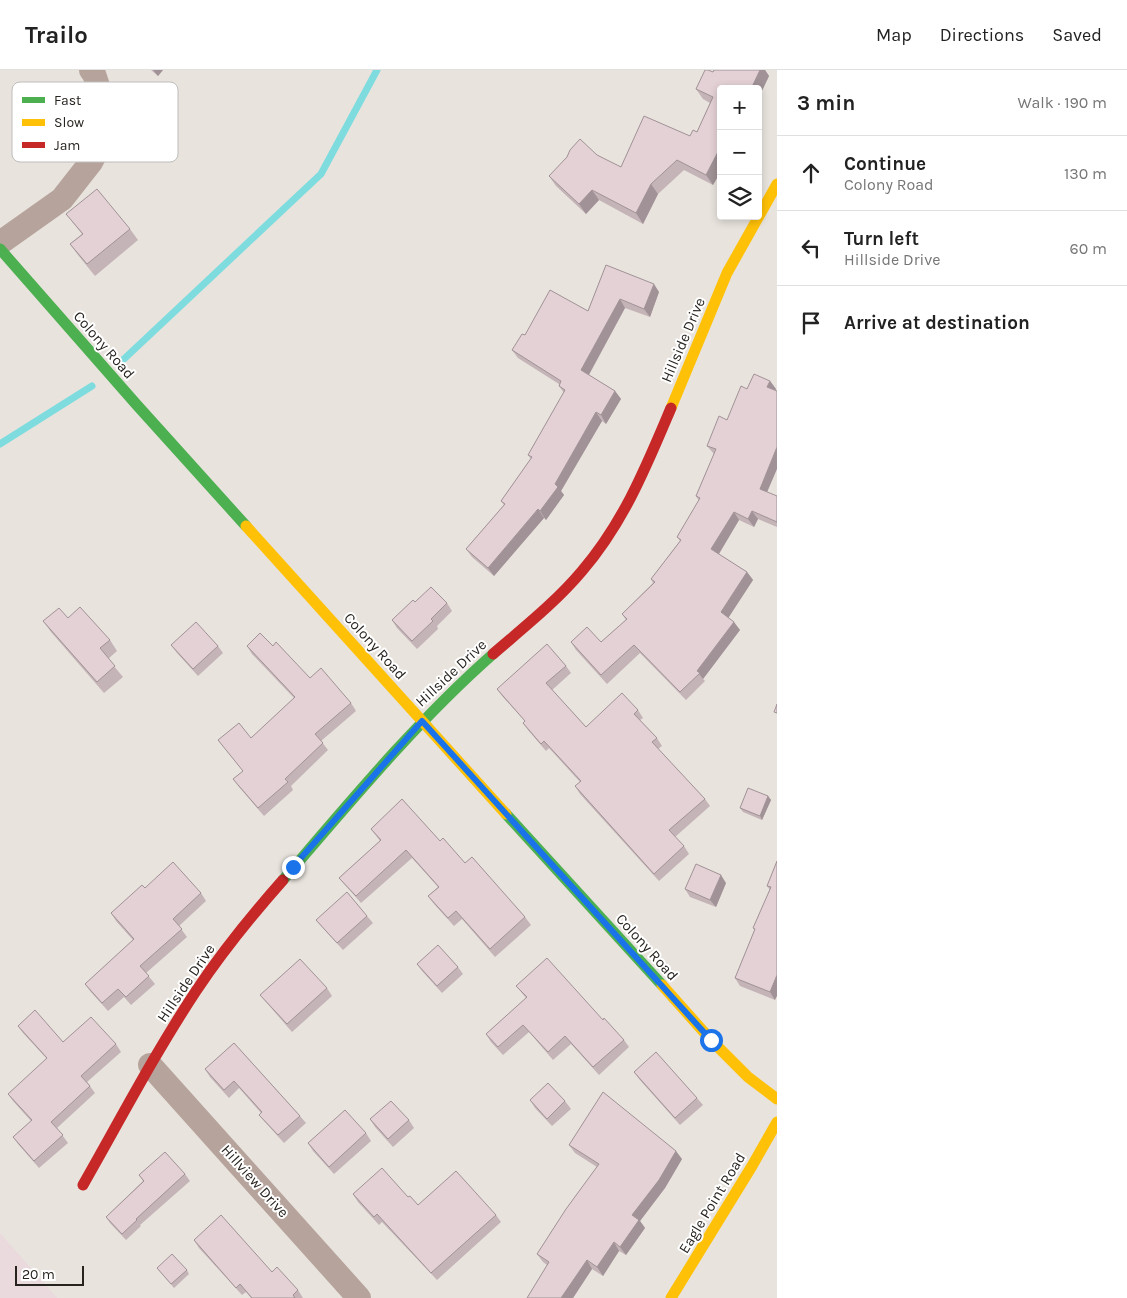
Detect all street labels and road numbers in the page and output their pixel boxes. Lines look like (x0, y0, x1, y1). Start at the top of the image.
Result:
street label: Hillside Drive (657, 295, 709, 385)
street label: Colony Road (70, 307, 138, 383)
street label: Colony Road (340, 609, 410, 683)
street label: Hillside Drive (412, 636, 490, 710)
street label: Colony Road (612, 910, 682, 984)
street label: Hillside Drive (153, 940, 219, 1026)
street label: Hillview Drive (218, 1141, 292, 1221)
street label: Eagle Point Road (675, 1149, 749, 1257)

